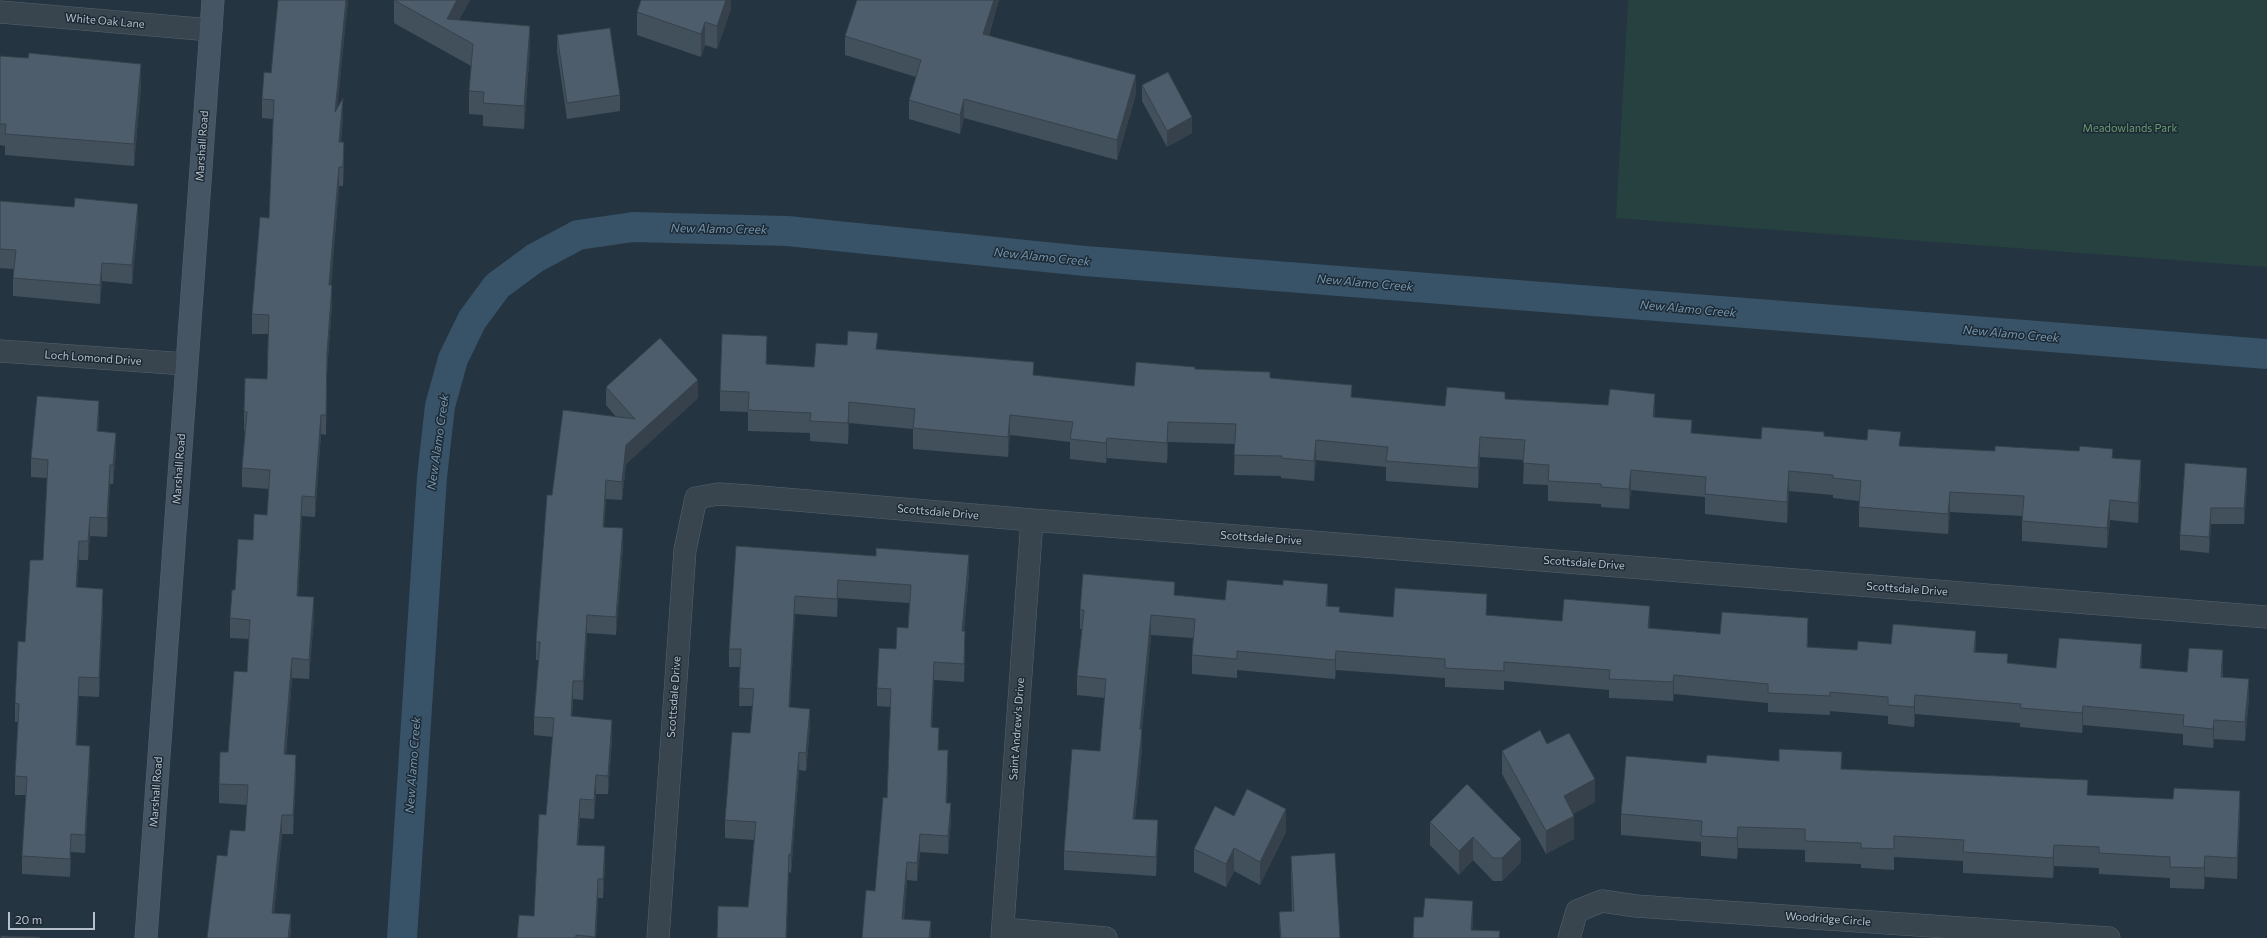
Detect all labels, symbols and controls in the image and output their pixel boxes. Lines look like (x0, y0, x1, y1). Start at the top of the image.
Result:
street label: White Oak Lane (65, 11, 145, 31)
street label: Marshall Road (193, 110, 211, 182)
park label: Meadowlands Park (2083, 121, 2177, 135)
water label: New Alamo Creek (671, 221, 767, 237)
water label: New Alamo Creek (993, 245, 1091, 269)
water label: New Alamo Creek (1316, 272, 1414, 294)
water label: New Alamo Creek (1639, 298, 1737, 320)
water label: New Alamo Creek (1962, 323, 2060, 345)
street label: Loch Lomond Drive (44, 348, 142, 368)
water label: New Alamo Creek (424, 393, 452, 491)
street label: Marshall Road (170, 433, 188, 505)
street label: Scottsdale Drive (897, 502, 979, 522)
street label: Scottsdale Drive (1220, 529, 1302, 547)
street label: Scottsdale Drive (1543, 554, 1625, 572)
street label: Scottsdale Drive (1866, 580, 1948, 598)
street label: Scottsdale Drive (665, 656, 683, 738)
street label: Saint Andrew's Drive (1007, 677, 1027, 781)
water label: New Alamo Creek (402, 716, 424, 814)
street label: Marshall Road (147, 756, 165, 828)
scale bar (10, 904, 97, 930)
street label: Woodridge Circle (1785, 909, 1871, 929)
text: 20 m (15, 912, 42, 926)

